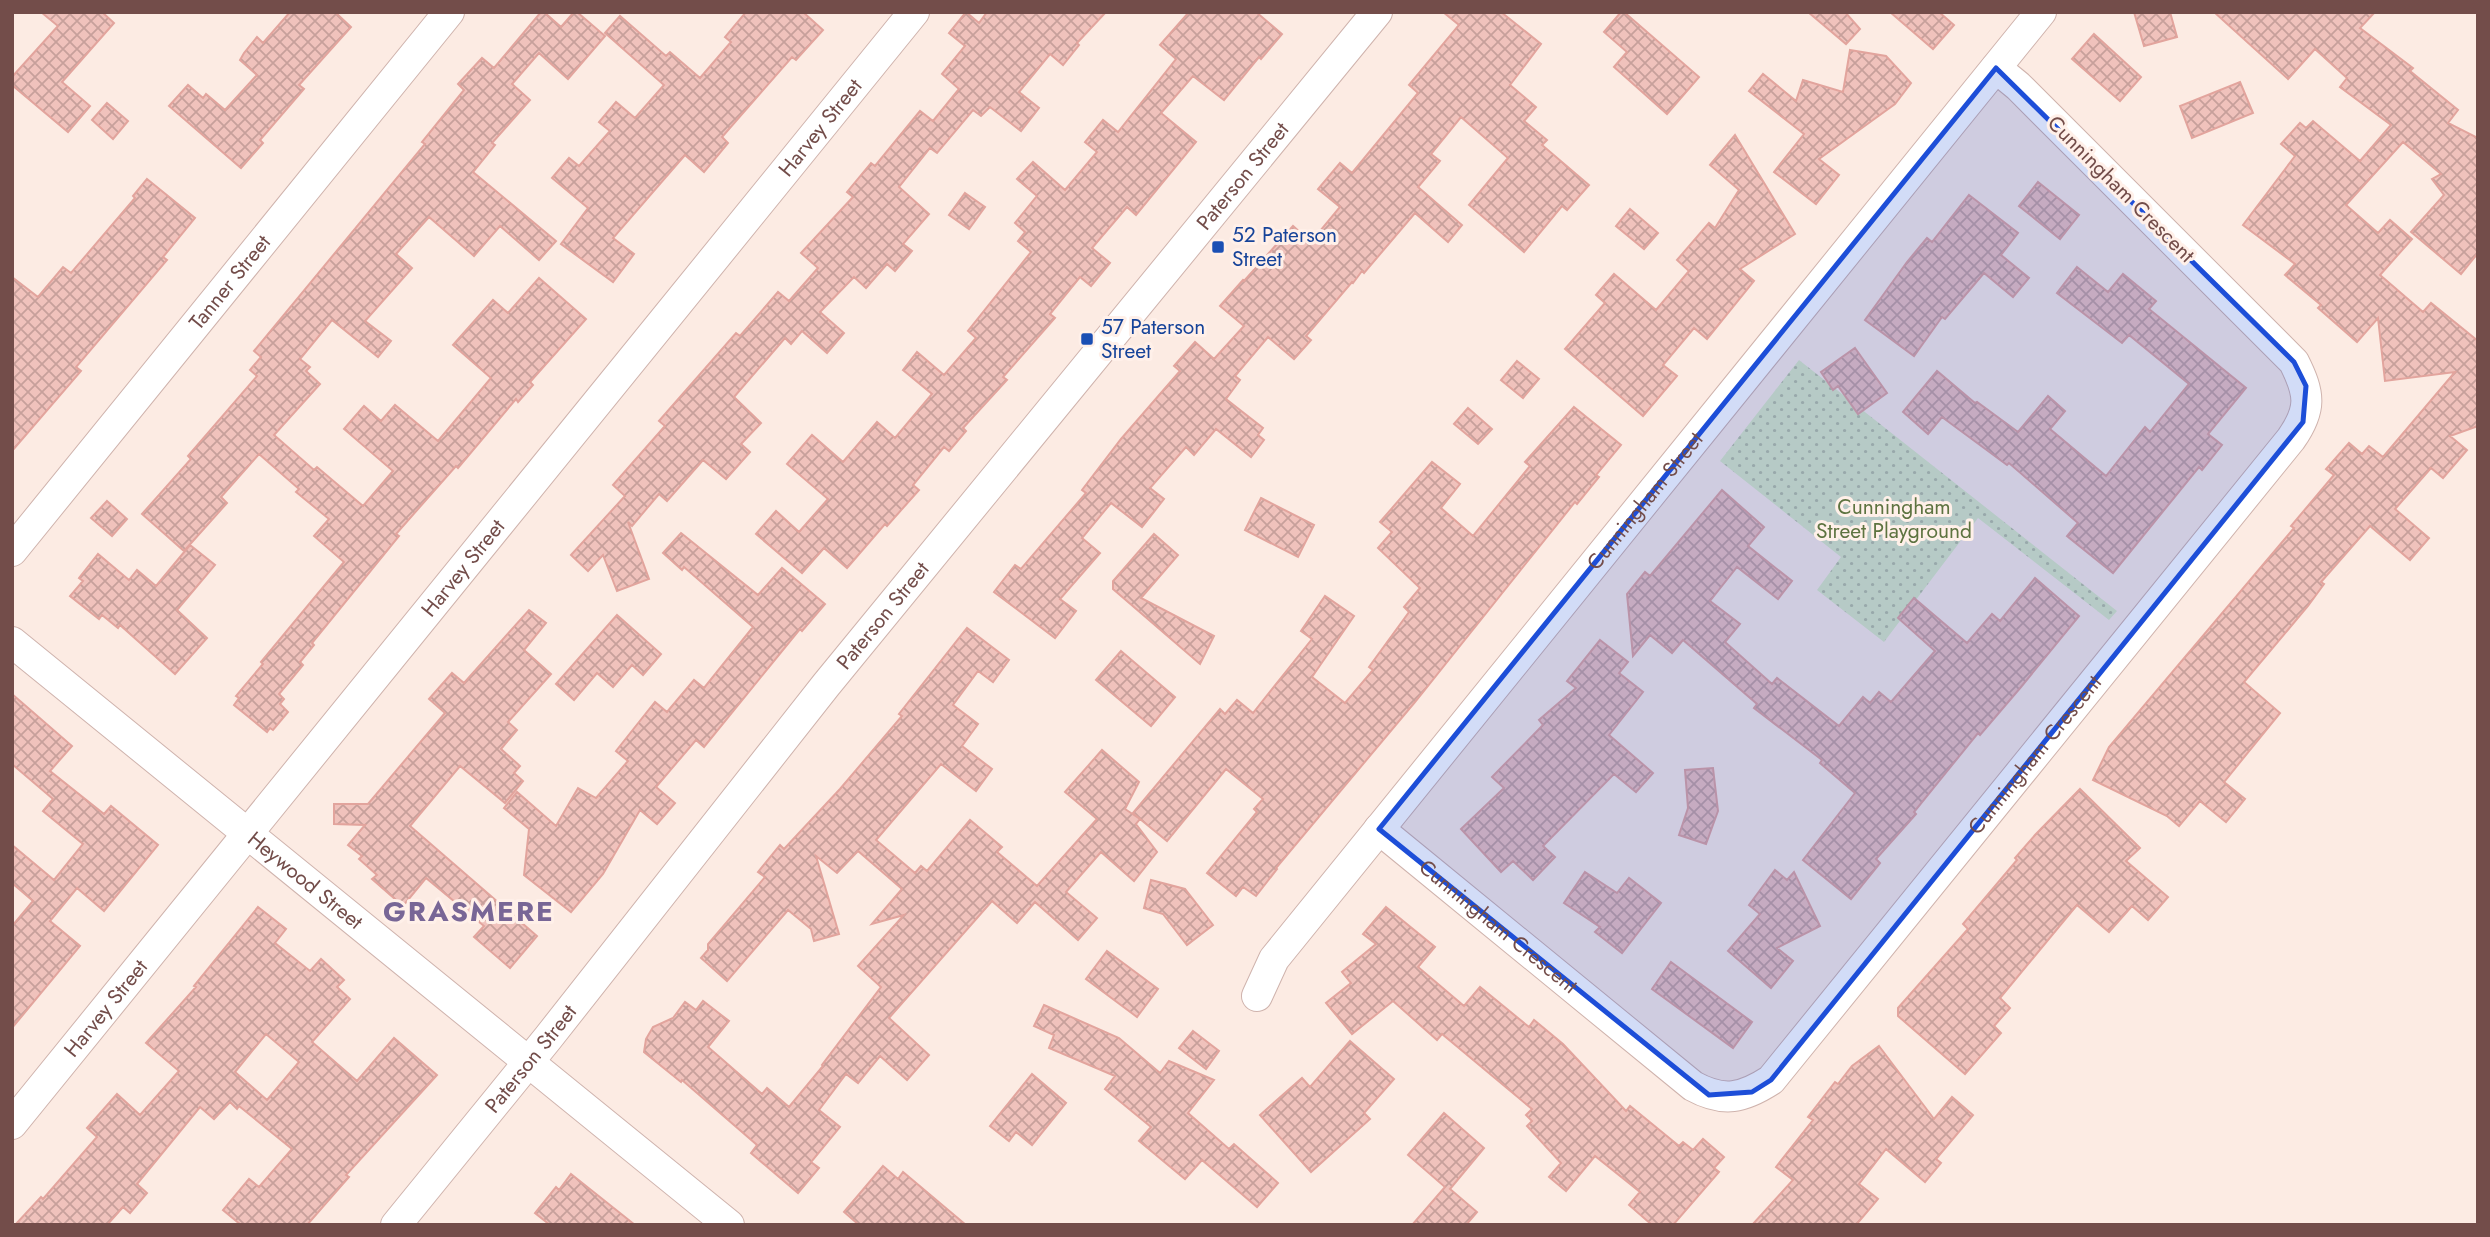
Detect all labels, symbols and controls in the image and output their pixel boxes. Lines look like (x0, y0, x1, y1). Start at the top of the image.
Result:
street label: Harvey Street (771, 72, 869, 183)
street label: Cunningham Crescent (2041, 109, 2201, 269)
street label: Paterson Street (1189, 116, 1296, 236)
place label: 52 Paterson Street (1232, 220, 1337, 274)
street label: Tanner Street (182, 228, 278, 336)
marker: 52 Paterson Street (1210, 239, 1226, 255)
place label: 57 Paterson Street (1101, 312, 1205, 366)
marker: 57 Paterson Street (1079, 331, 1095, 347)
street label: Cunningham Street (1580, 426, 1710, 577)
park label: Cunningham Street Playground (1816, 492, 1972, 546)
street label: Harvey Street (414, 513, 512, 623)
street label: Paterson Street (830, 555, 936, 676)
street label: Cunningham Crescent (1961, 669, 2109, 841)
street label: Heywood Street (241, 824, 369, 937)
street label: Cunningham Crescent (1412, 852, 1584, 1001)
district label: GRASMERE (383, 891, 555, 932)
street label: Harvey Street (57, 953, 155, 1064)
street label: Paterson Street (478, 998, 584, 1119)

